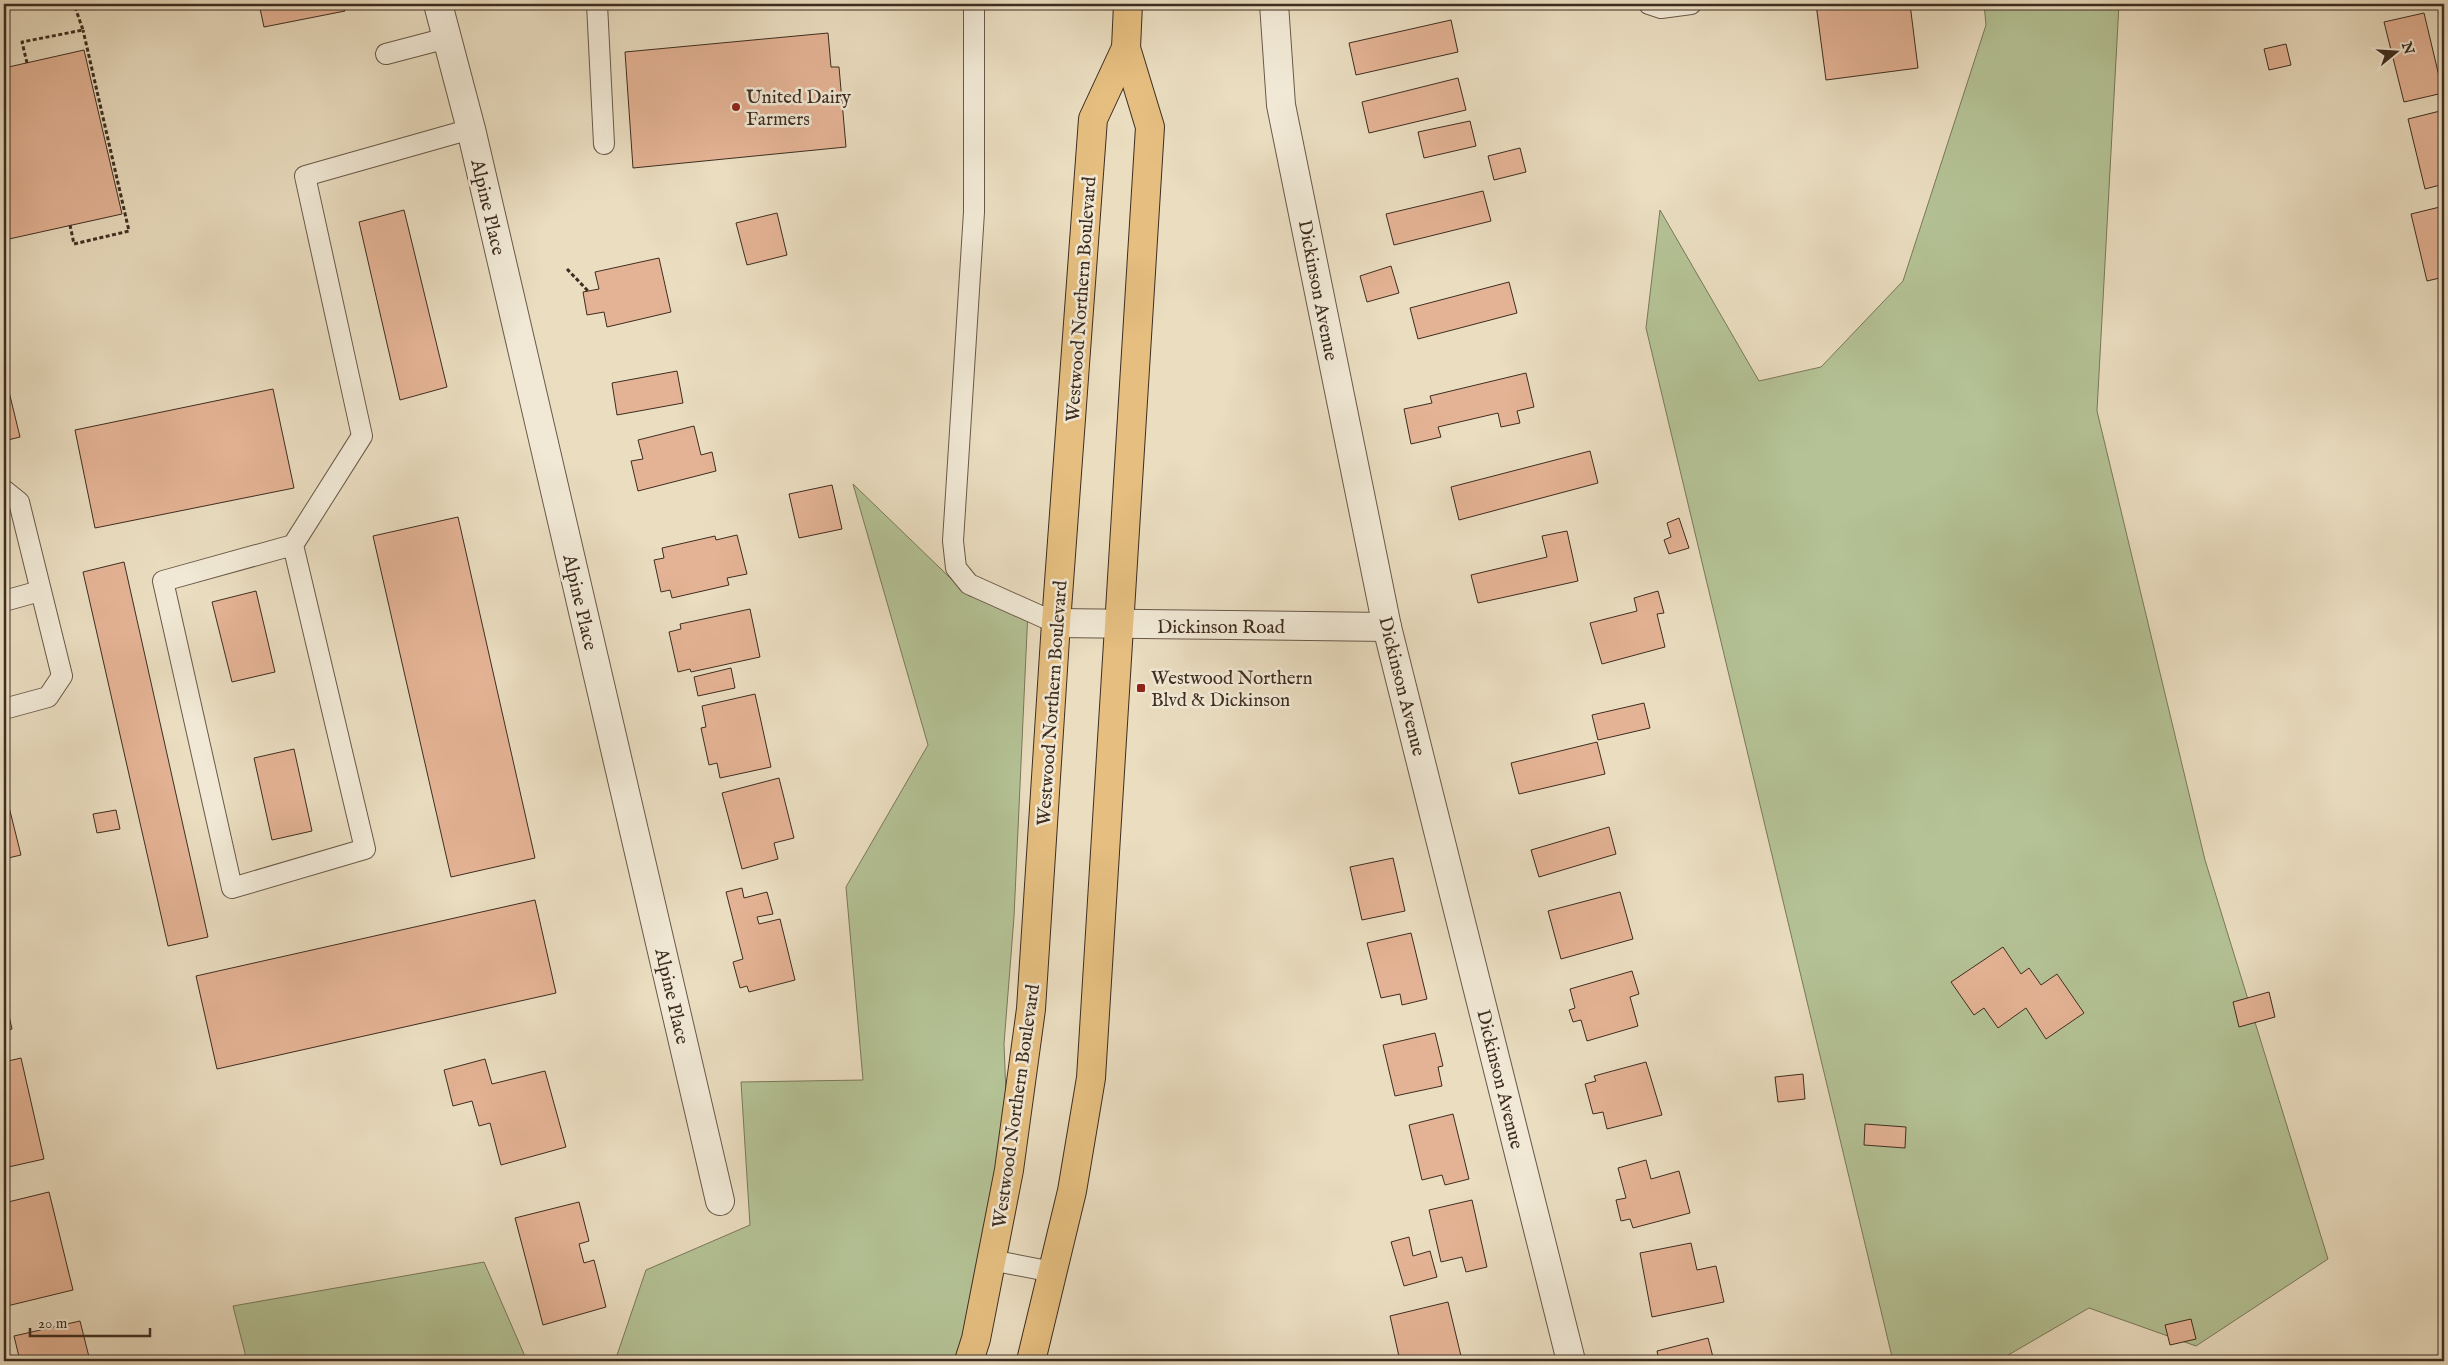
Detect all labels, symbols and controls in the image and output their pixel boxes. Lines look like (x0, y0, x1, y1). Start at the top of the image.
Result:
north arrow (2370, 28, 2420, 78)
text: N (2397, 39, 2418, 57)
place label: United Dairy Farmers (746, 86, 852, 132)
marker: United Dairy Farmers (730, 101, 742, 113)
street label: Alpine Place (464, 156, 510, 258)
street label: Westwood Northern Boulevard (1061, 175, 1103, 423)
street label: Dickinson Avenue (1292, 218, 1343, 363)
street label: Alpine Place (556, 551, 602, 653)
street label: Westwood Northern Boulevard (1032, 579, 1074, 827)
street label: Dickinson Avenue (1372, 614, 1430, 759)
street label: Dickinson Road (1157, 616, 1286, 640)
place label: Westwood Northern Blvd & Dickinson (1151, 667, 1313, 713)
marker: Westwood Northern Blvd & Dickinson (1135, 682, 1147, 694)
street label: Alpine Place (648, 945, 694, 1047)
street label: Westwood Northern Boulevard (988, 982, 1046, 1230)
street label: Dickinson Avenue (1470, 1007, 1528, 1152)
scale bar (30, 1305, 150, 1337)
text: 20 m (38, 1314, 68, 1333)

